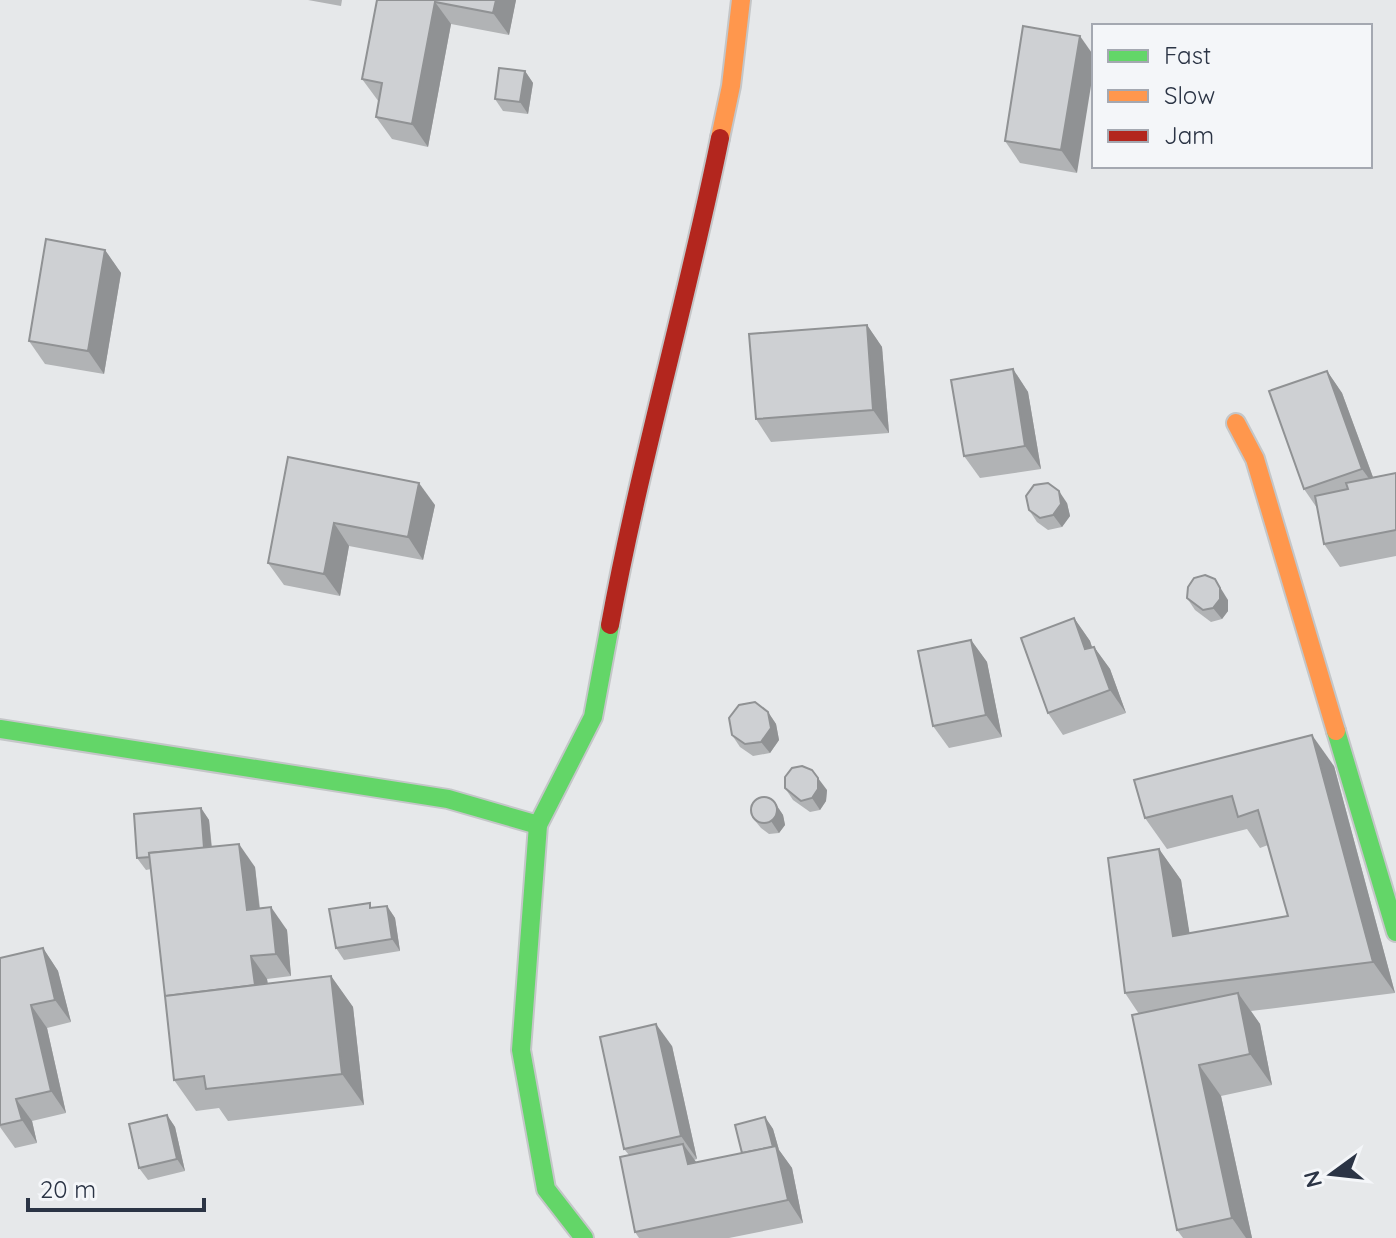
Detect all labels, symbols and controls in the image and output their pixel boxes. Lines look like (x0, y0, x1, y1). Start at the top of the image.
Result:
legend (1092, 24, 1372, 168)
text: Fast (1164, 40, 1211, 70)
text: Slow (1164, 80, 1215, 110)
text: Jam (1164, 120, 1214, 150)
north arrow (1292, 1134, 1372, 1214)
scale bar (28, 1162, 204, 1212)
text: N (1297, 1168, 1328, 1191)
text: 20 m (40, 1174, 96, 1204)

